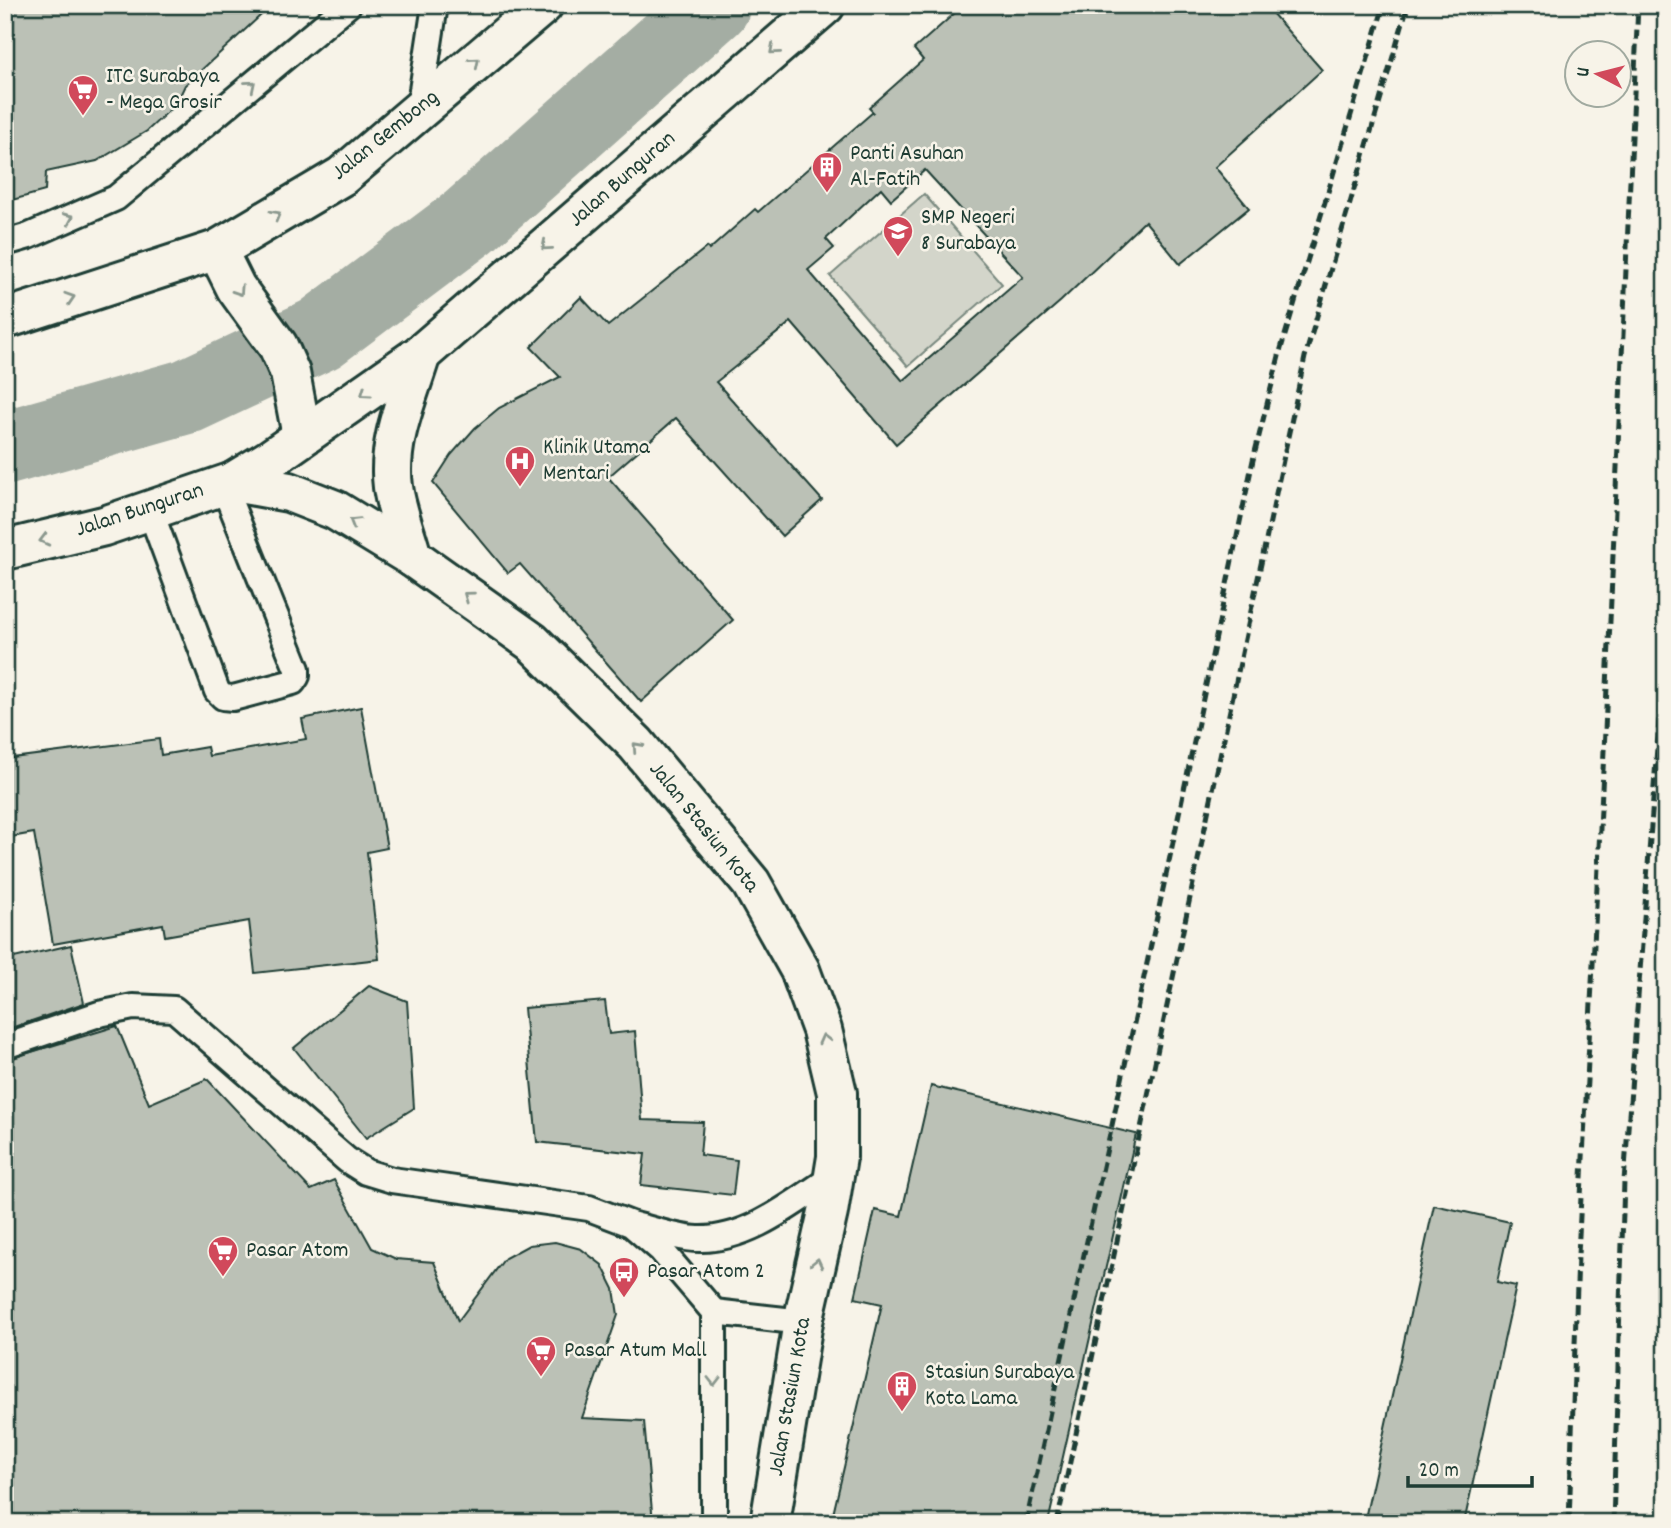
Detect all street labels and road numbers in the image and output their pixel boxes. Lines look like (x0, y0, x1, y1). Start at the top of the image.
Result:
street label: Jalan Gembong (325, 82, 447, 190)
street label: Jalan Bunguran (562, 124, 684, 236)
street label: Jalan Bunguran (72, 475, 208, 547)
street label: Jalan Stasiun Kota (640, 755, 767, 902)
street label: Jalan Stasiun Kota (761, 1314, 821, 1479)

